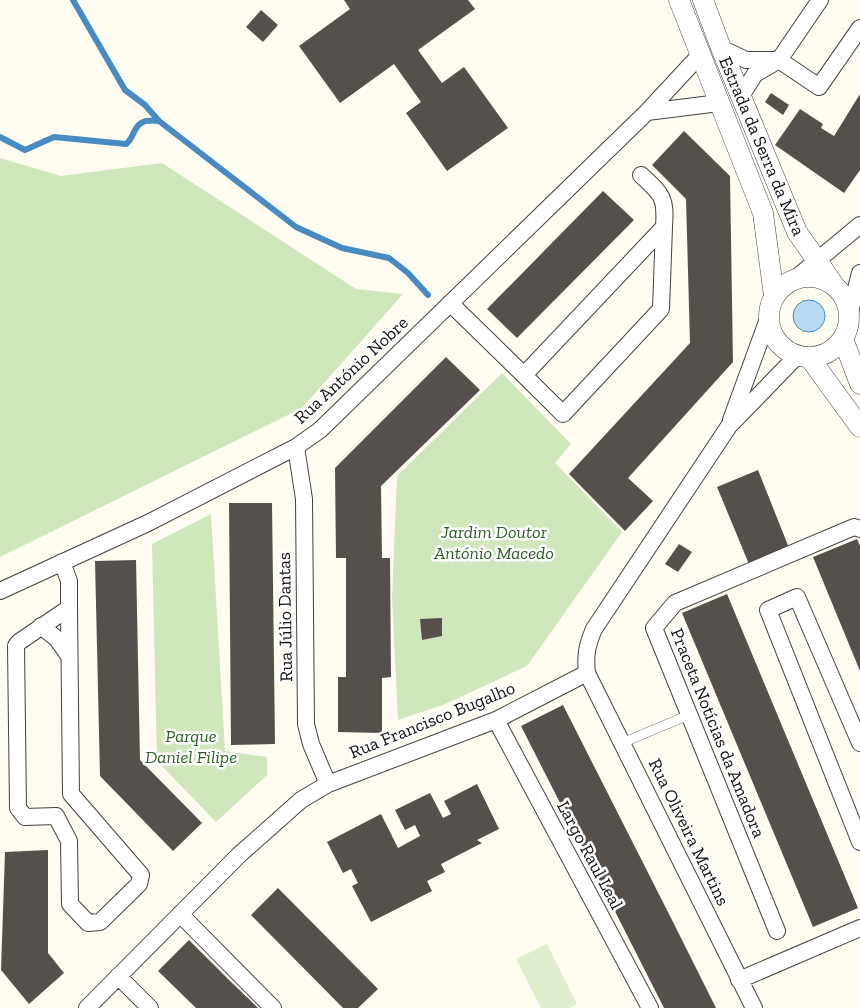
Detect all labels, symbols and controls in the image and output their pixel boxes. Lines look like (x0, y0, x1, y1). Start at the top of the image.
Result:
street label: Estrada da Serra da Mira (714, 53, 810, 239)
street label: Rua António Nobre (289, 312, 413, 428)
park label: Jardim Doutor António Macedo (433, 521, 554, 564)
street label: Rua Júlio Dantas (273, 552, 297, 682)
street label: Praceta Notícias da Amadora (666, 625, 770, 841)
street label: Rua Francisco Bugalho (346, 677, 518, 763)
park label: Parque Daniel Filipe (145, 725, 237, 768)
street label: Rua Oliveira Martins (644, 755, 734, 909)
street label: Largo Raul Leal (552, 797, 628, 913)

